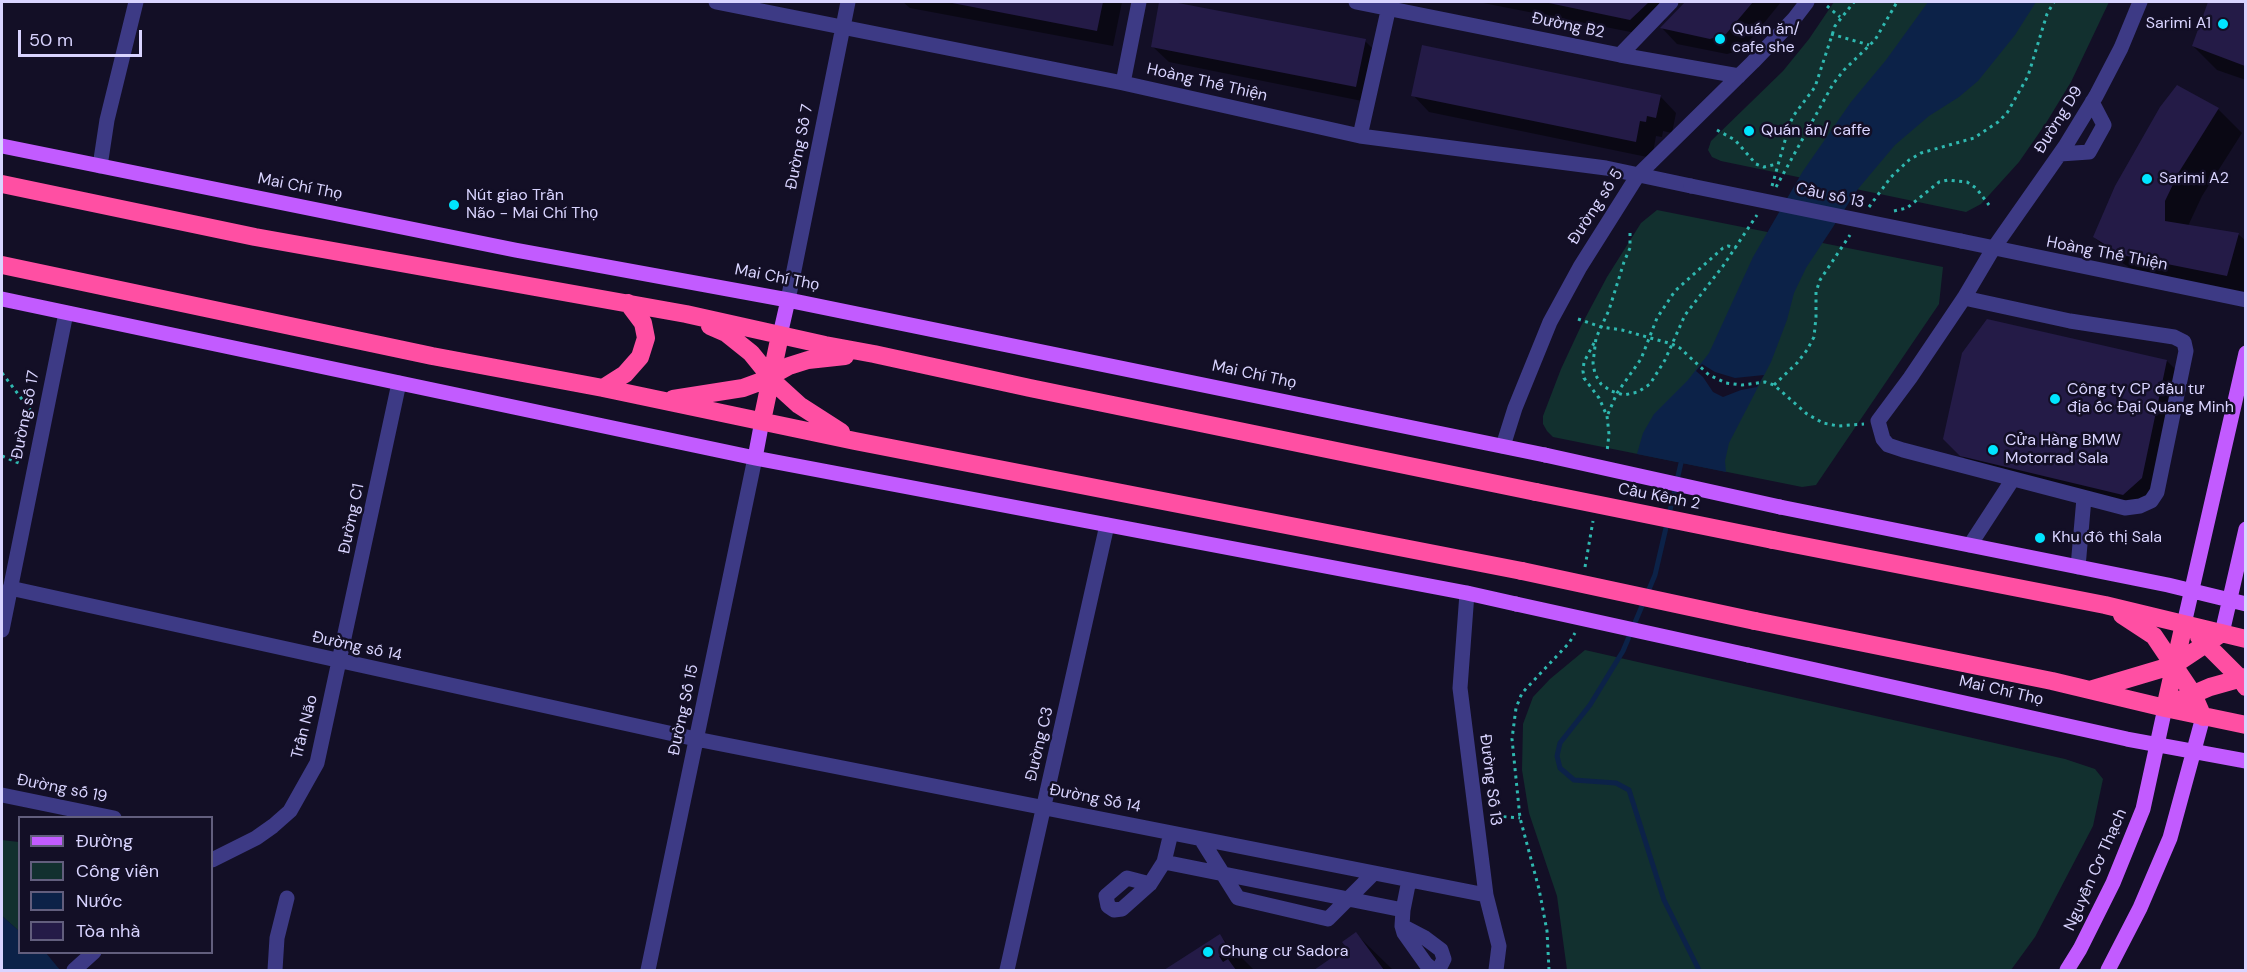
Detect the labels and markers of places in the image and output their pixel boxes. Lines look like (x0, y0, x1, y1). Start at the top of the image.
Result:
place label: Sarimi A1 (2146, 14, 2211, 34)
marker: Sarimi A1 (2216, 17, 2230, 31)
place label: Quán ăn/ cafe she (1732, 20, 1800, 58)
marker: Quán ăn/ cafe she (1713, 32, 1727, 46)
place label: Quán ăn/ caffe (1761, 121, 1871, 141)
marker: Quán ăn/ caffe (1742, 124, 1756, 138)
place label: Sarimi A2 (2159, 169, 2229, 189)
marker: Sarimi A2 (2140, 172, 2154, 186)
place label: Nút giao Trần Não - Mai Chí Thọ (466, 186, 598, 224)
marker: Nút giao Trần Não - Mai Chí Thọ (447, 198, 461, 212)
place label: Công ty CP đầu tư địa ốc Đại Quang Minh (2067, 380, 2234, 418)
marker: Công ty CP đầu tư địa ốc Đại Quang Minh (2048, 392, 2062, 406)
place label: Cửa Hàng BMW Motorrad Sala (2005, 431, 2121, 469)
marker: Cửa Hàng BMW Motorrad Sala (1986, 443, 2000, 457)
place label: Khu đô thị Sala (2052, 528, 2162, 548)
marker: Khu đô thị Sala (2033, 531, 2047, 545)
place label: Chung cư Sadora (1220, 942, 1348, 962)
marker: Chung cư Sadora (1201, 945, 1215, 959)

